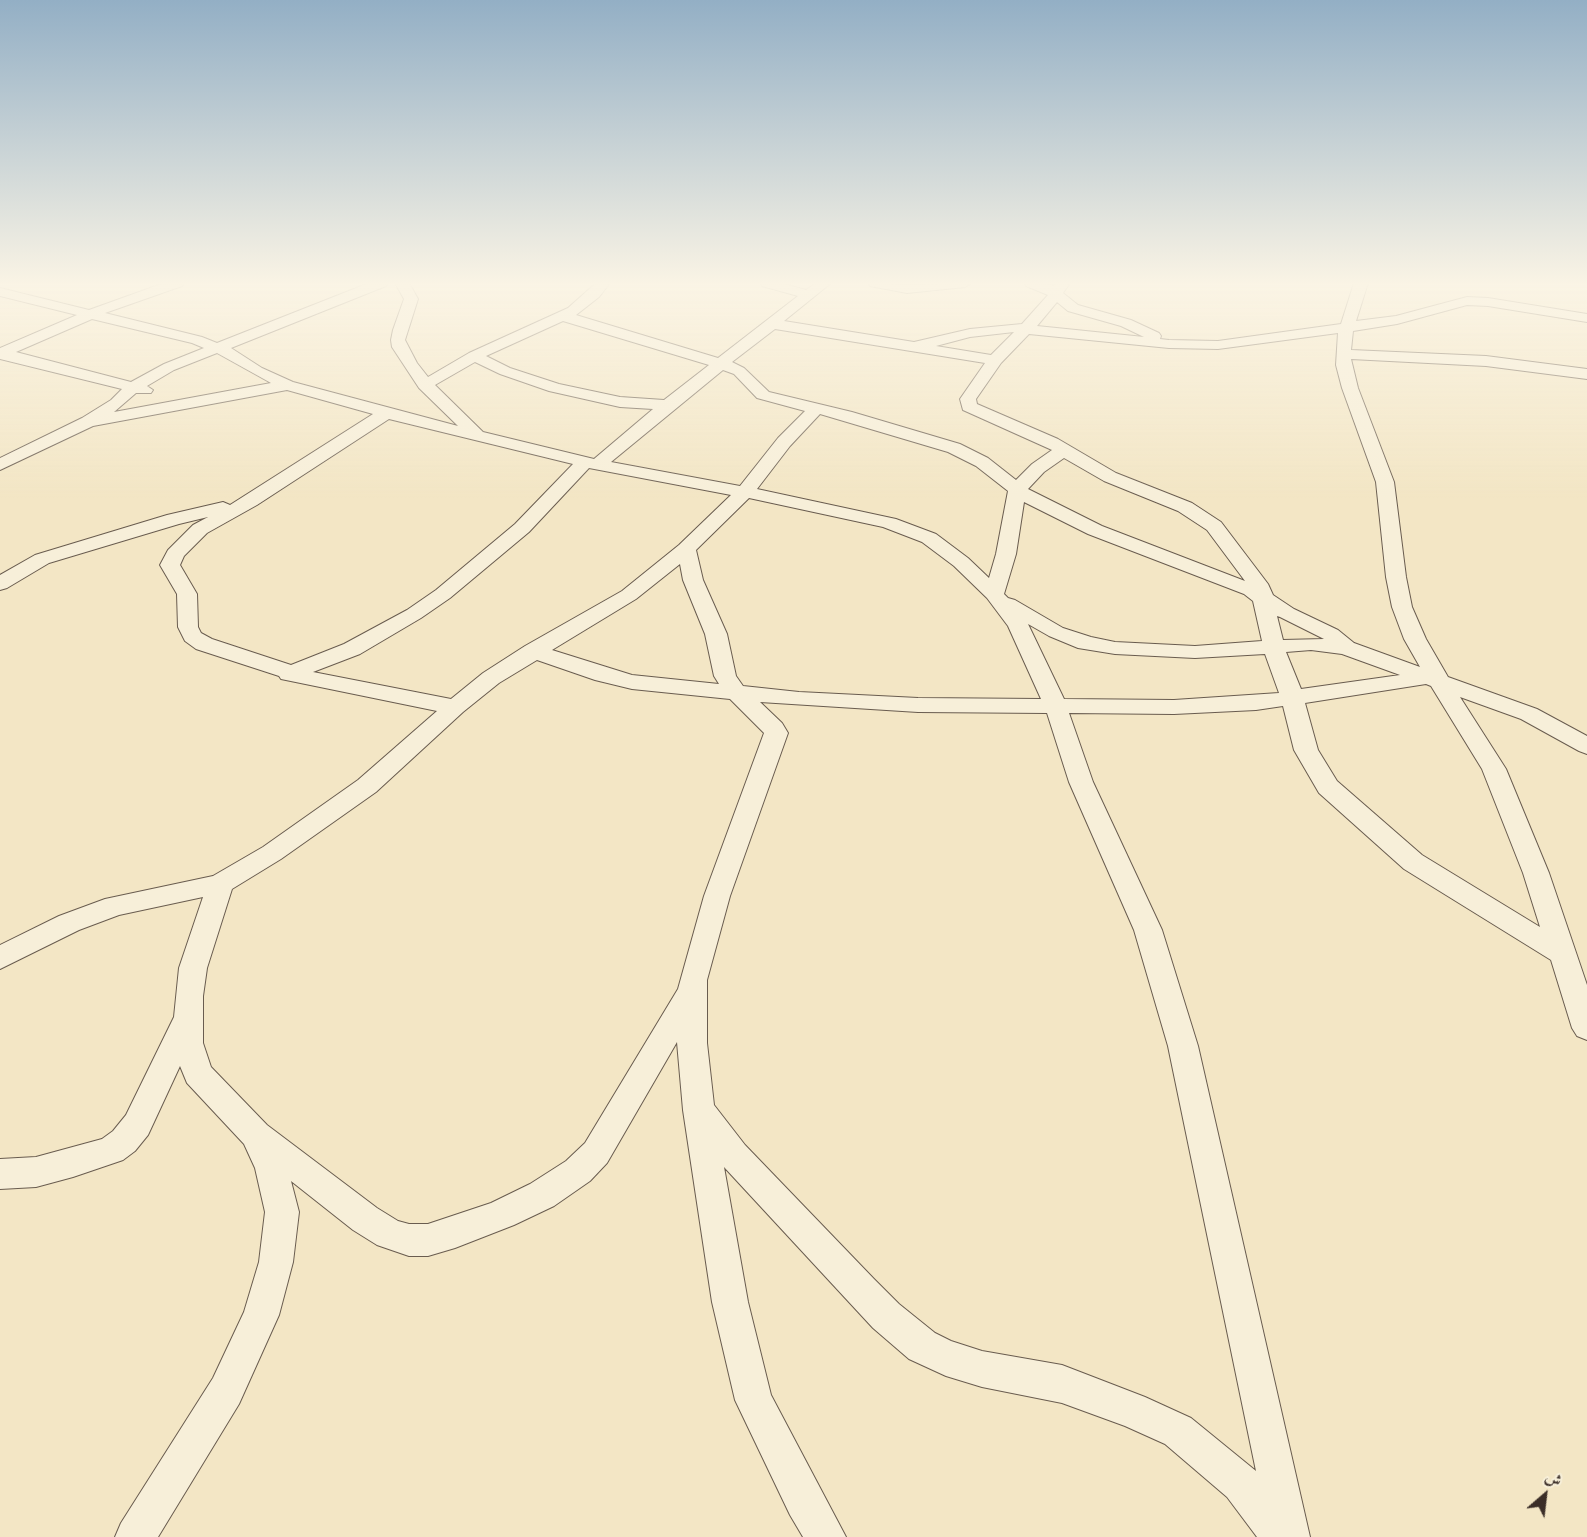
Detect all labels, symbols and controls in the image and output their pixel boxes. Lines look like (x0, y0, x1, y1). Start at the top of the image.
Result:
north arrow (1515, 1465, 1575, 1525)
text: ش (1542, 1467, 1565, 1492)

